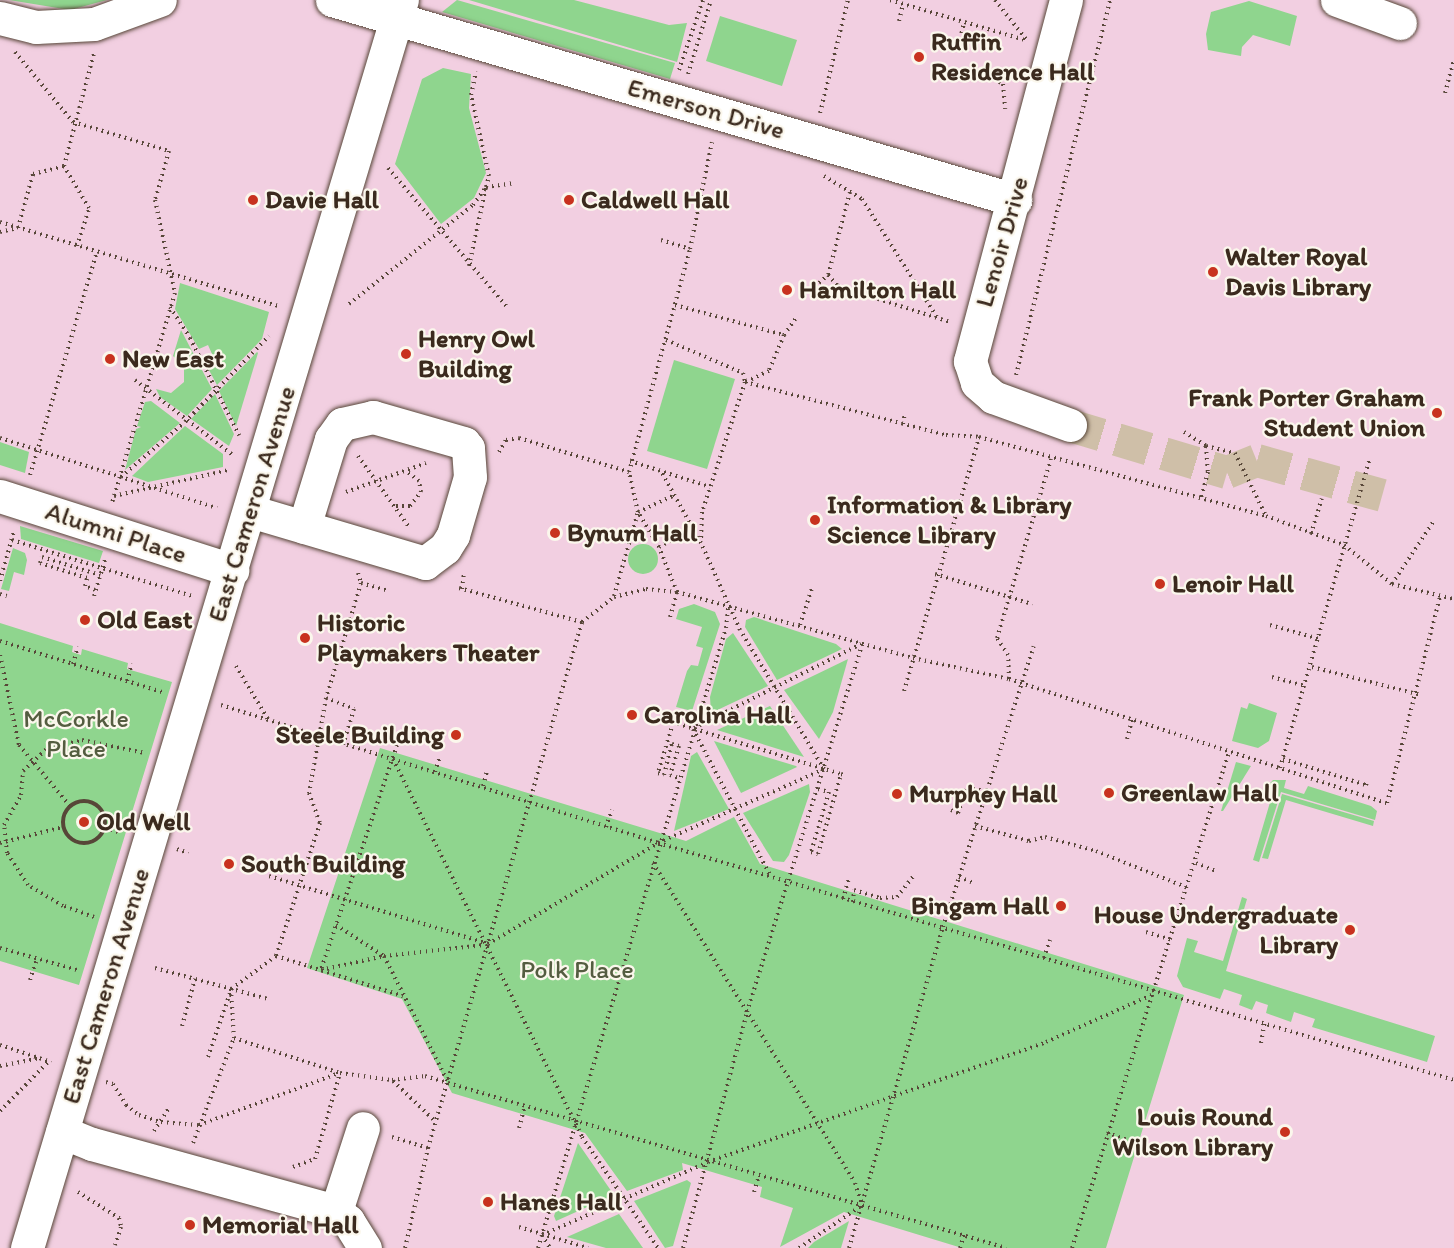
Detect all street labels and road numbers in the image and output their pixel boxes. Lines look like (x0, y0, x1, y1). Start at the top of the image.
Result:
street label: Emerson Drive (624, 72, 788, 146)
street label: Lenoir Drive (969, 173, 1035, 311)
street label: East Cameron Avenue (201, 383, 303, 625)
street label: Alumni Place (42, 496, 190, 570)
street label: East Cameron Avenue (55, 865, 157, 1107)

